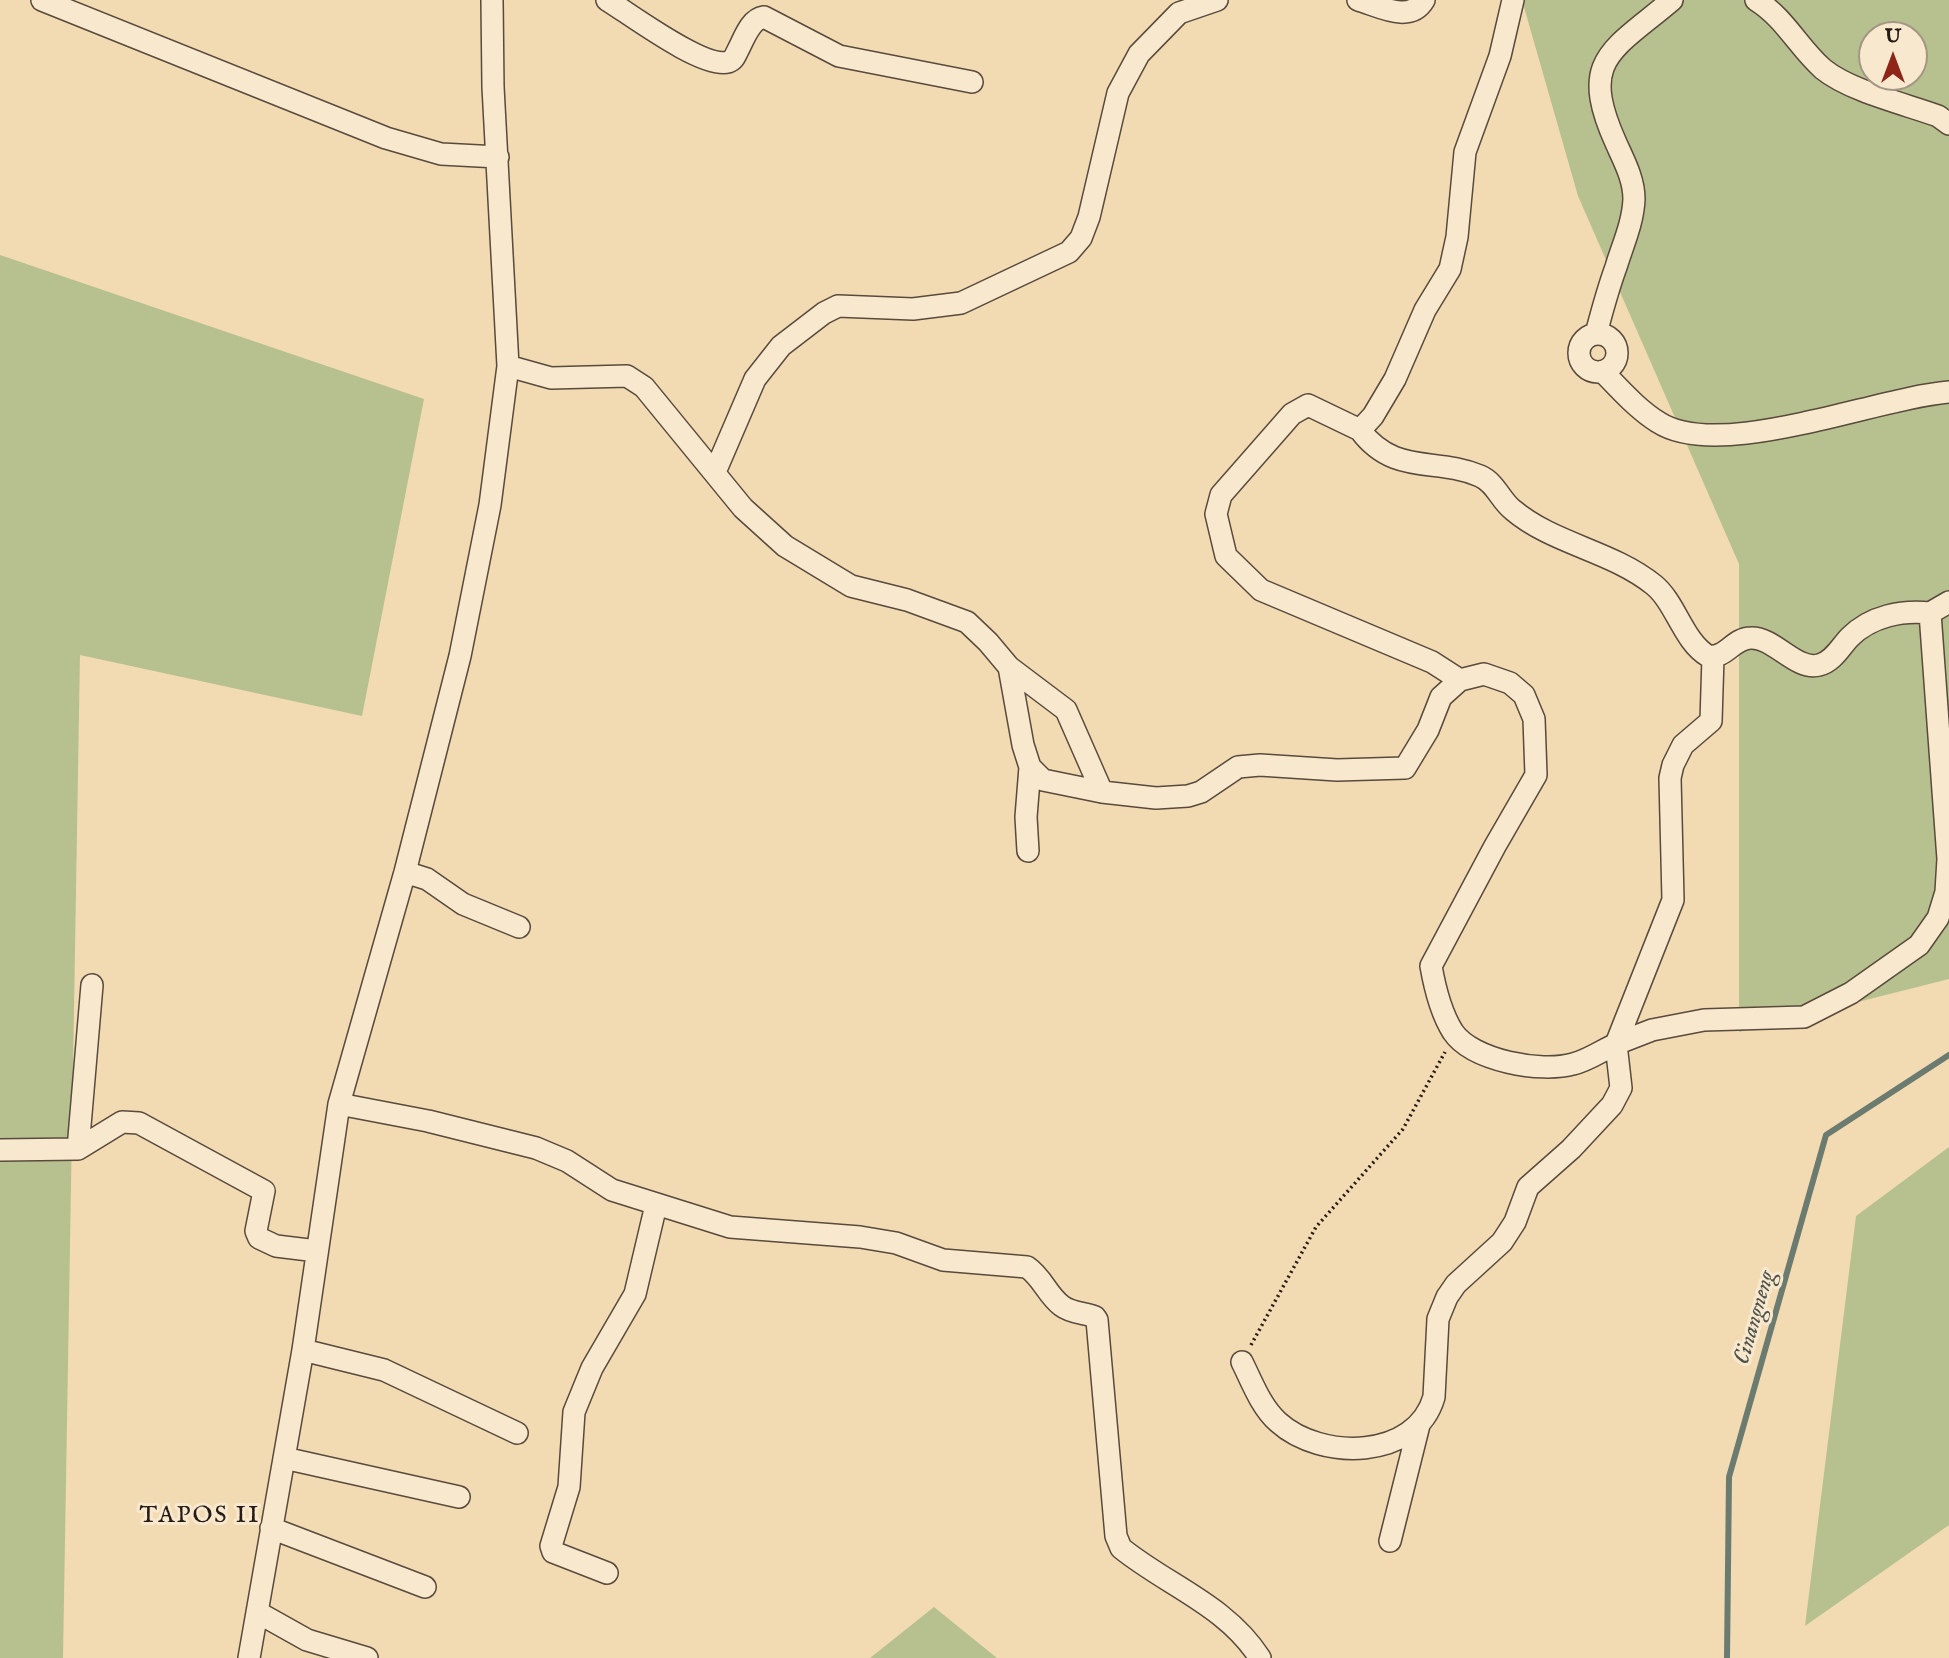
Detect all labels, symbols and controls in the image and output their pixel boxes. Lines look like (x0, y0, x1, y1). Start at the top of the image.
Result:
north arrow (1858, 21, 1928, 91)
text: U (1885, 25, 1901, 49)
water label: Cinangneng (1729, 1268, 1783, 1368)
district label: TAPOS II (140, 1503, 260, 1531)

